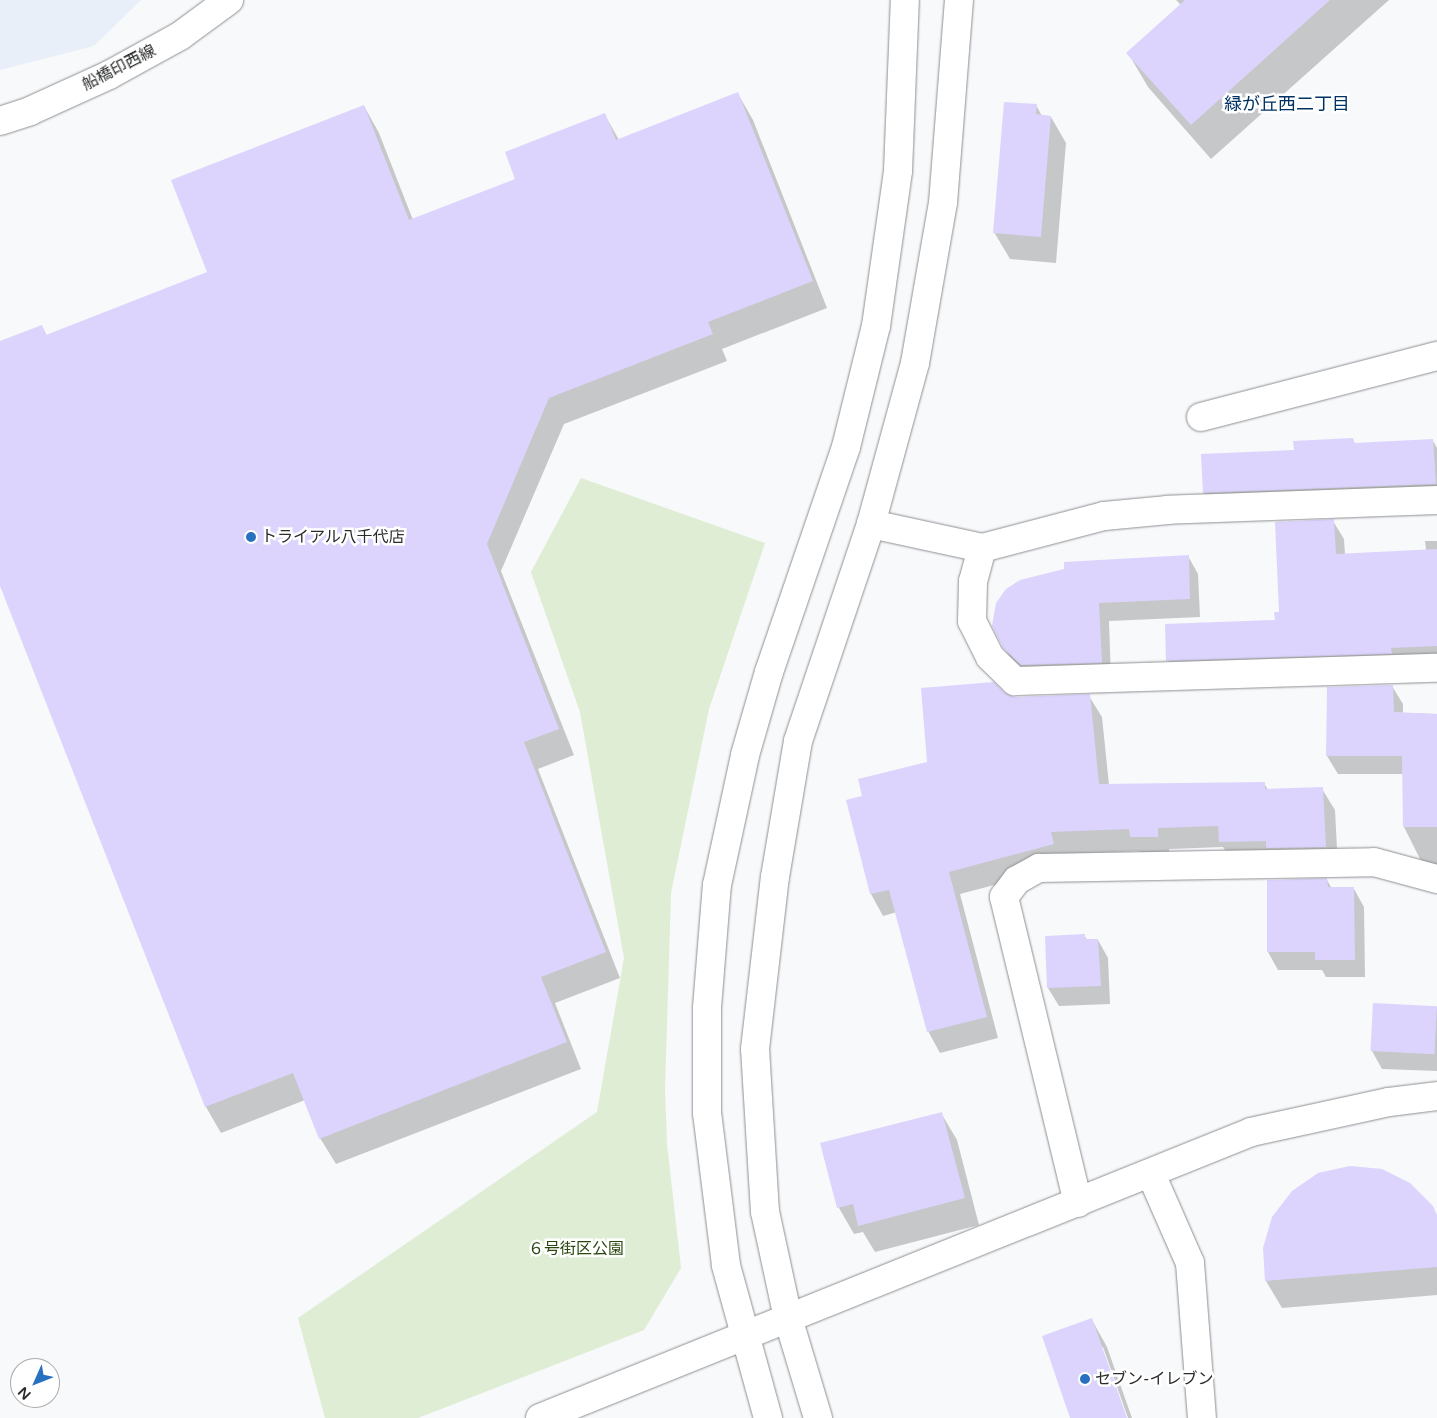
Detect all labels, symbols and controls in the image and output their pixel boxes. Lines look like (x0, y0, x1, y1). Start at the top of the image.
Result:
street label: 船橋印西線 (79, 41, 159, 95)
district label: 緑が丘西二丁目 (1224, 93, 1350, 115)
place label: トライアル八千代店 (261, 527, 405, 547)
marker: トライアル八千代店 (245, 531, 257, 543)
park label: ６号街区公園 (528, 1239, 624, 1259)
north arrow (10, 1358, 60, 1408)
place label: セブン-イレブン (1095, 1369, 1214, 1389)
marker: セブン-イレブン (1079, 1373, 1091, 1385)
text: N (15, 1383, 35, 1403)

